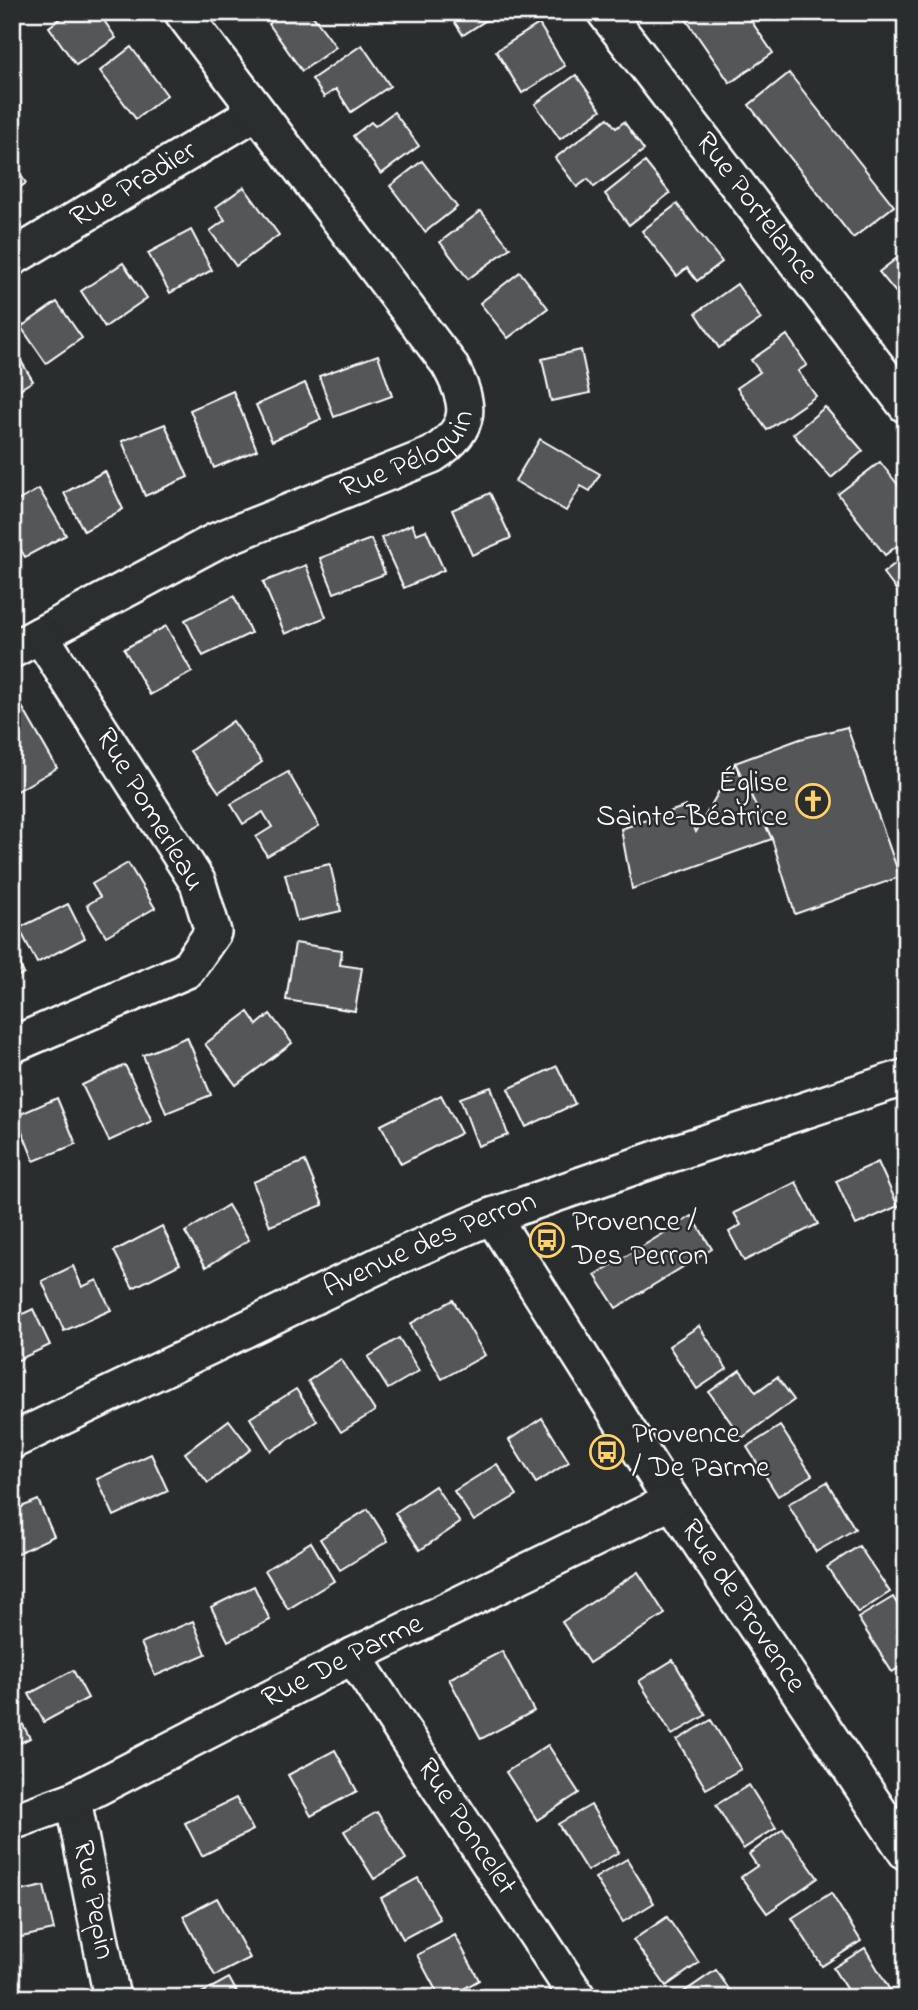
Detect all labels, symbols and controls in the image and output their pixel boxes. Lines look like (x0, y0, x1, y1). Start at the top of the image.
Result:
street label: Rue Portelance (683, 123, 829, 295)
street label: Rue Pradier (62, 130, 206, 240)
street label: Rue Péloquin (334, 406, 487, 511)
street label: Rue Pomerleau (83, 720, 215, 900)
place label: Église Sainte-Béatrice (596, 762, 789, 840)
church icon: Église Sainte-Béatrice (794, 782, 832, 820)
street label: Avenue des Perron (316, 1180, 543, 1311)
place label: Provence / Des Perron (571, 1201, 708, 1279)
bus stop icon: Provence / Des Perron (528, 1221, 566, 1259)
place label: Provence / De Parme (632, 1413, 770, 1491)
bus stop icon: Provence / De Parme (588, 1433, 626, 1471)
street label: Rue de Provence (668, 1511, 817, 1703)
street label: Rue De Parme (255, 1603, 431, 1721)
street label: Rue Poncelet (404, 1750, 527, 1905)
street label: Rue Pepin (60, 1837, 126, 1963)

